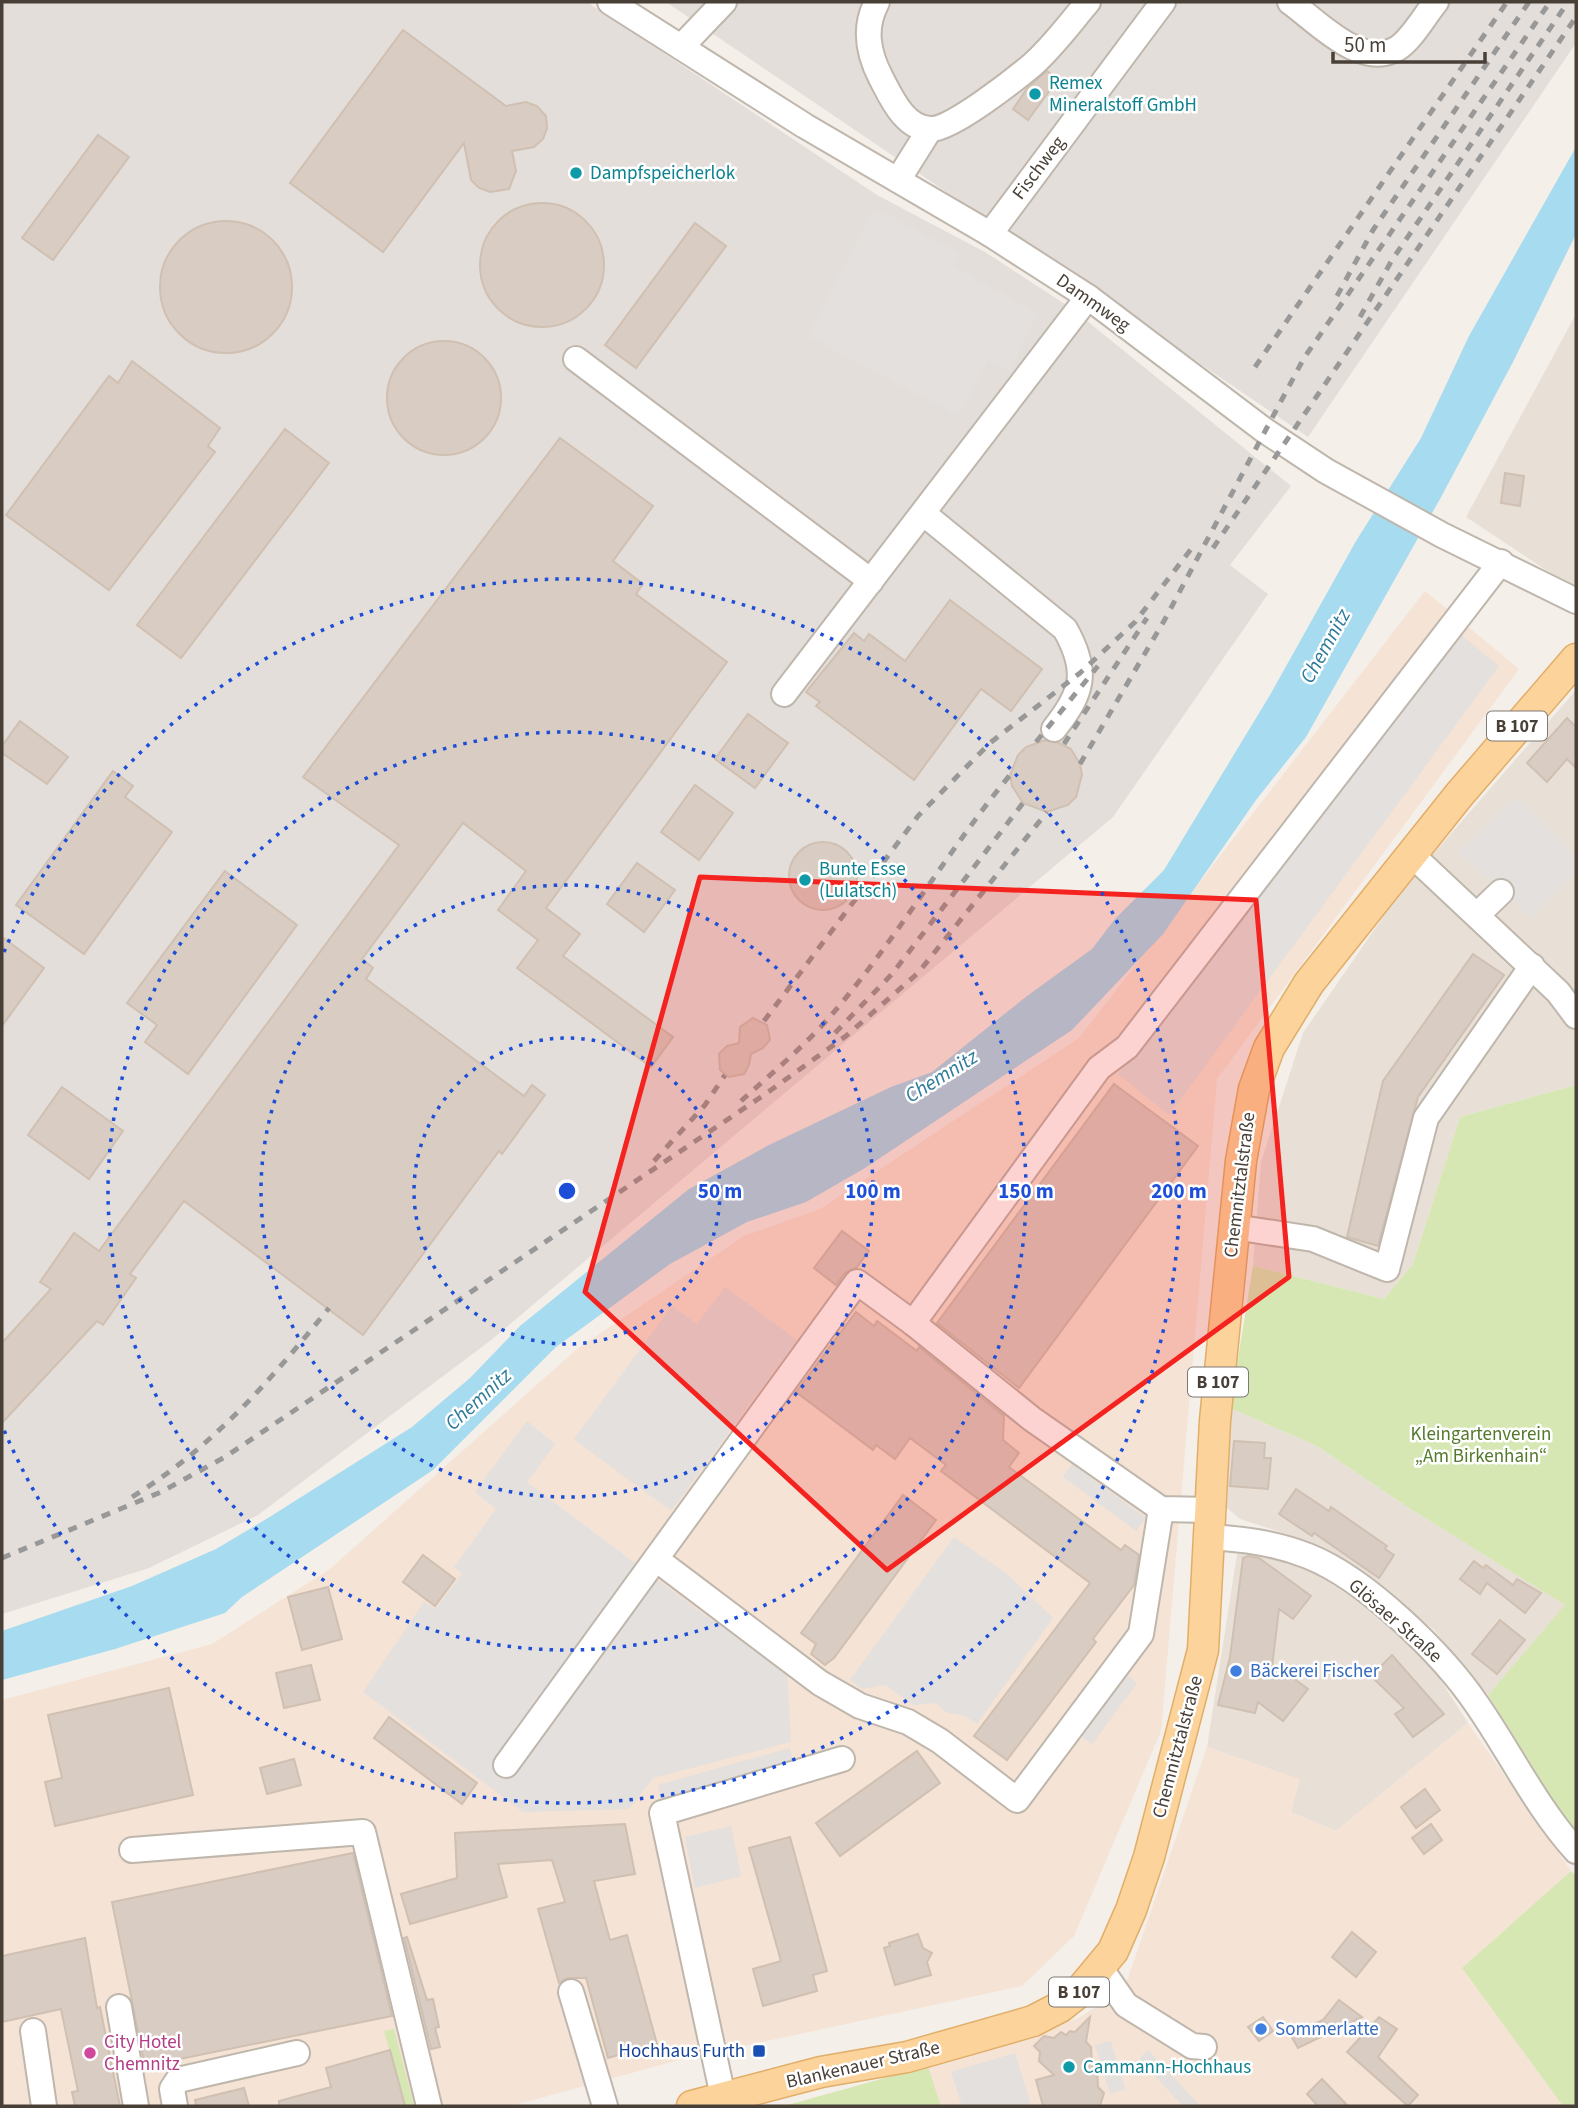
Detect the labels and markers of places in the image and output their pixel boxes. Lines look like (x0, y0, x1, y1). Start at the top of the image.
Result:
place label: Remex Mineralstoff GmbH (1049, 70, 1197, 119)
marker: Remex Mineralstoff GmbH (1027, 86, 1043, 102)
place label: Dampfspeicherlok (590, 160, 736, 187)
marker: Dampfspeicherlok (568, 165, 584, 181)
place label: Bunte Esse (Lulatsch) (819, 856, 906, 905)
marker: Bunte Esse (Lulatsch) (797, 872, 813, 888)
centre of rings (555, 1179, 579, 1203)
place label: Bäckerei Fischer (1250, 1658, 1380, 1685)
marker: Bäckerei Fischer (1228, 1663, 1244, 1679)
place label: Sommerlatte (1275, 2016, 1379, 2043)
marker: Sommerlatte (1253, 2021, 1269, 2037)
place label: City Hotel Chemnitz (104, 2029, 182, 2078)
place label: Hochhaus Furth (619, 2038, 745, 2065)
marker: Hochhaus Furth (751, 2043, 767, 2059)
marker: City Hotel Chemnitz (82, 2045, 98, 2061)
place label: Cammann-Hochhaus (1083, 2054, 1251, 2081)
marker: Cammann-Hochhaus (1061, 2059, 1077, 2075)

